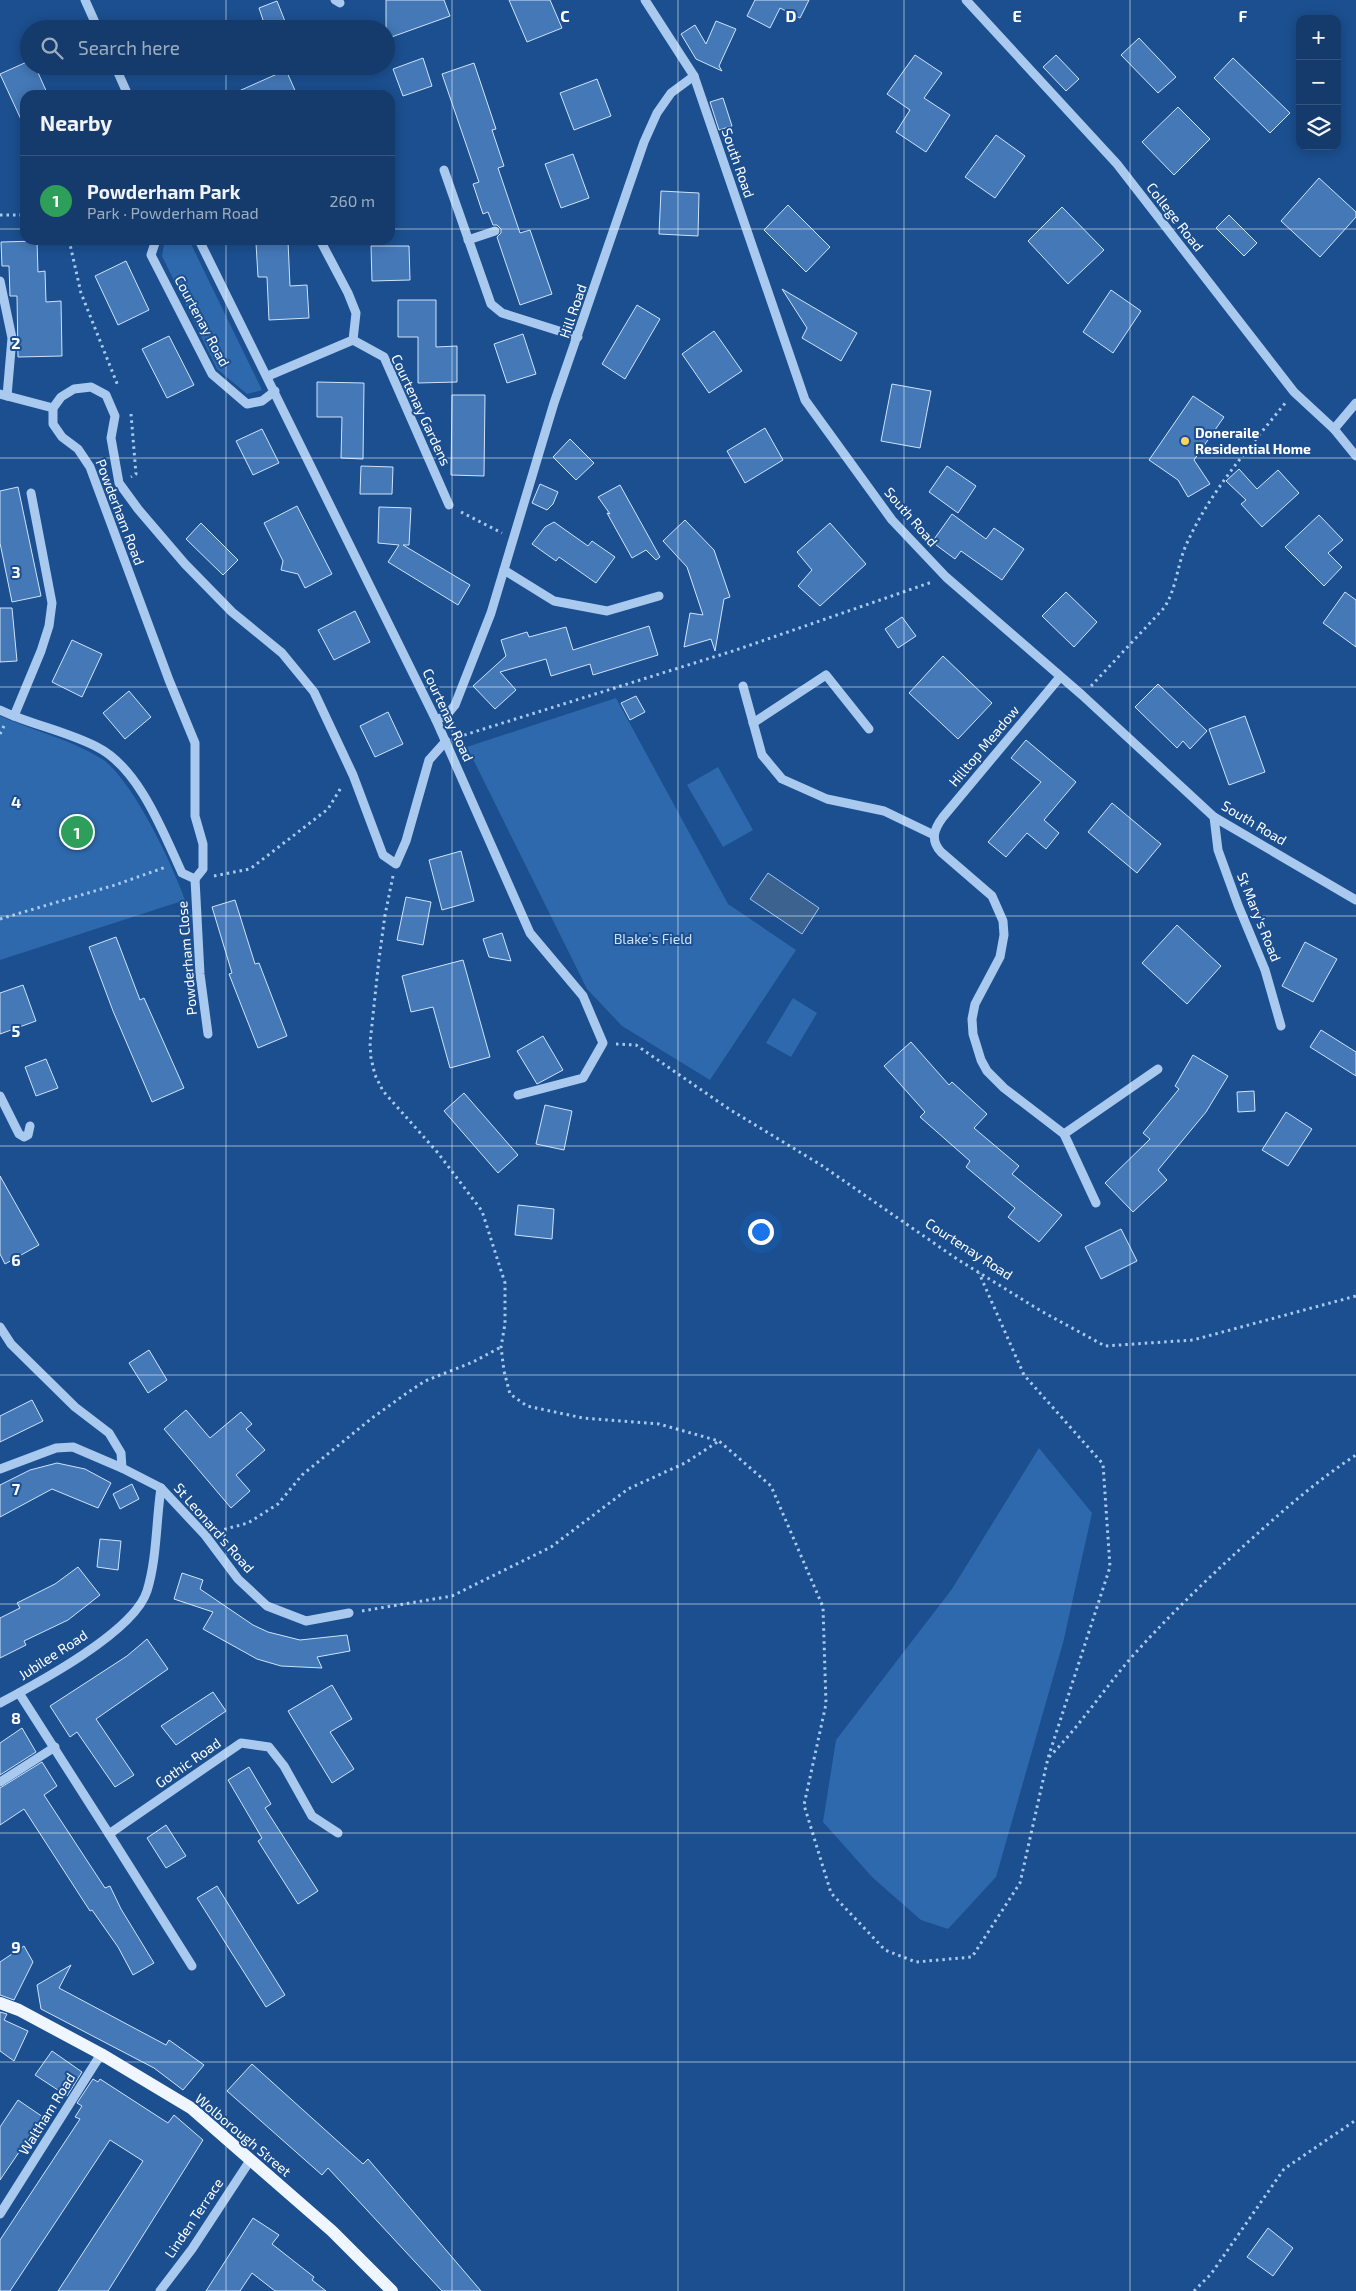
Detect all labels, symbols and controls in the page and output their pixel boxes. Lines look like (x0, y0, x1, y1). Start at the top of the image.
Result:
text: C (560, 6, 570, 25)
text: D (786, 6, 797, 25)
text: E (1012, 6, 1022, 25)
text: F (1239, 6, 1248, 25)
map controls (1296, 15, 1341, 150)
button: + (1296, 15, 1341, 60)
search box (20, 20, 395, 75)
icon: search (38, 34, 66, 62)
text: Search here (78, 36, 180, 59)
button: − (1296, 60, 1341, 105)
button: layers (1296, 105, 1341, 150)
text: Nearby (40, 110, 112, 135)
street label: South Road (719, 126, 758, 200)
street label: College Road (1143, 179, 1207, 254)
text: Powderham Park (87, 180, 240, 203)
text: 1 (53, 191, 59, 210)
text: 260 m (330, 191, 375, 210)
text: Park · Powderham Road (87, 203, 259, 222)
street label: Courtenay Road (171, 272, 234, 369)
street label: Hill Road (555, 282, 590, 340)
text: 2 (11, 333, 21, 352)
street label: Courtenay Gardens (388, 351, 455, 468)
place label: Doneraile Residential Home (1195, 424, 1311, 457)
marker: Doneraile Residential Home (1179, 435, 1191, 447)
street label: Powderham Road (92, 456, 149, 567)
street label: South Road (881, 484, 942, 550)
text: 3 (11, 562, 21, 581)
street label: Courtenay Road (419, 666, 477, 764)
street label: Hilltop Meadow (945, 701, 1023, 790)
text: 4 (11, 792, 21, 811)
street label: South Road (1219, 797, 1290, 849)
pin: 1 (61, 813, 93, 851)
street label: St Mary's Road (1234, 870, 1285, 964)
street label: Powderham Close (173, 900, 200, 1016)
park label: Blake's Field (614, 930, 692, 947)
text: 5 (12, 1021, 21, 1040)
street label: Courtenay Road (922, 1214, 1016, 1283)
your location (748, 1219, 774, 1245)
text: 6 (11, 1250, 21, 1269)
text: 7 (12, 1479, 21, 1498)
street label: St Leonard's Road (171, 1479, 258, 1576)
street label: Jubilee Road (15, 1626, 90, 1683)
text: 8 (11, 1708, 21, 1727)
street label: Gothic Road (152, 1734, 224, 1791)
text: 9 (11, 1937, 21, 1956)
street label: Waltham Road (15, 2070, 79, 2158)
street label: Wolborough Street (192, 2089, 295, 2180)
street label: Linden Terrace (161, 2175, 227, 2261)

